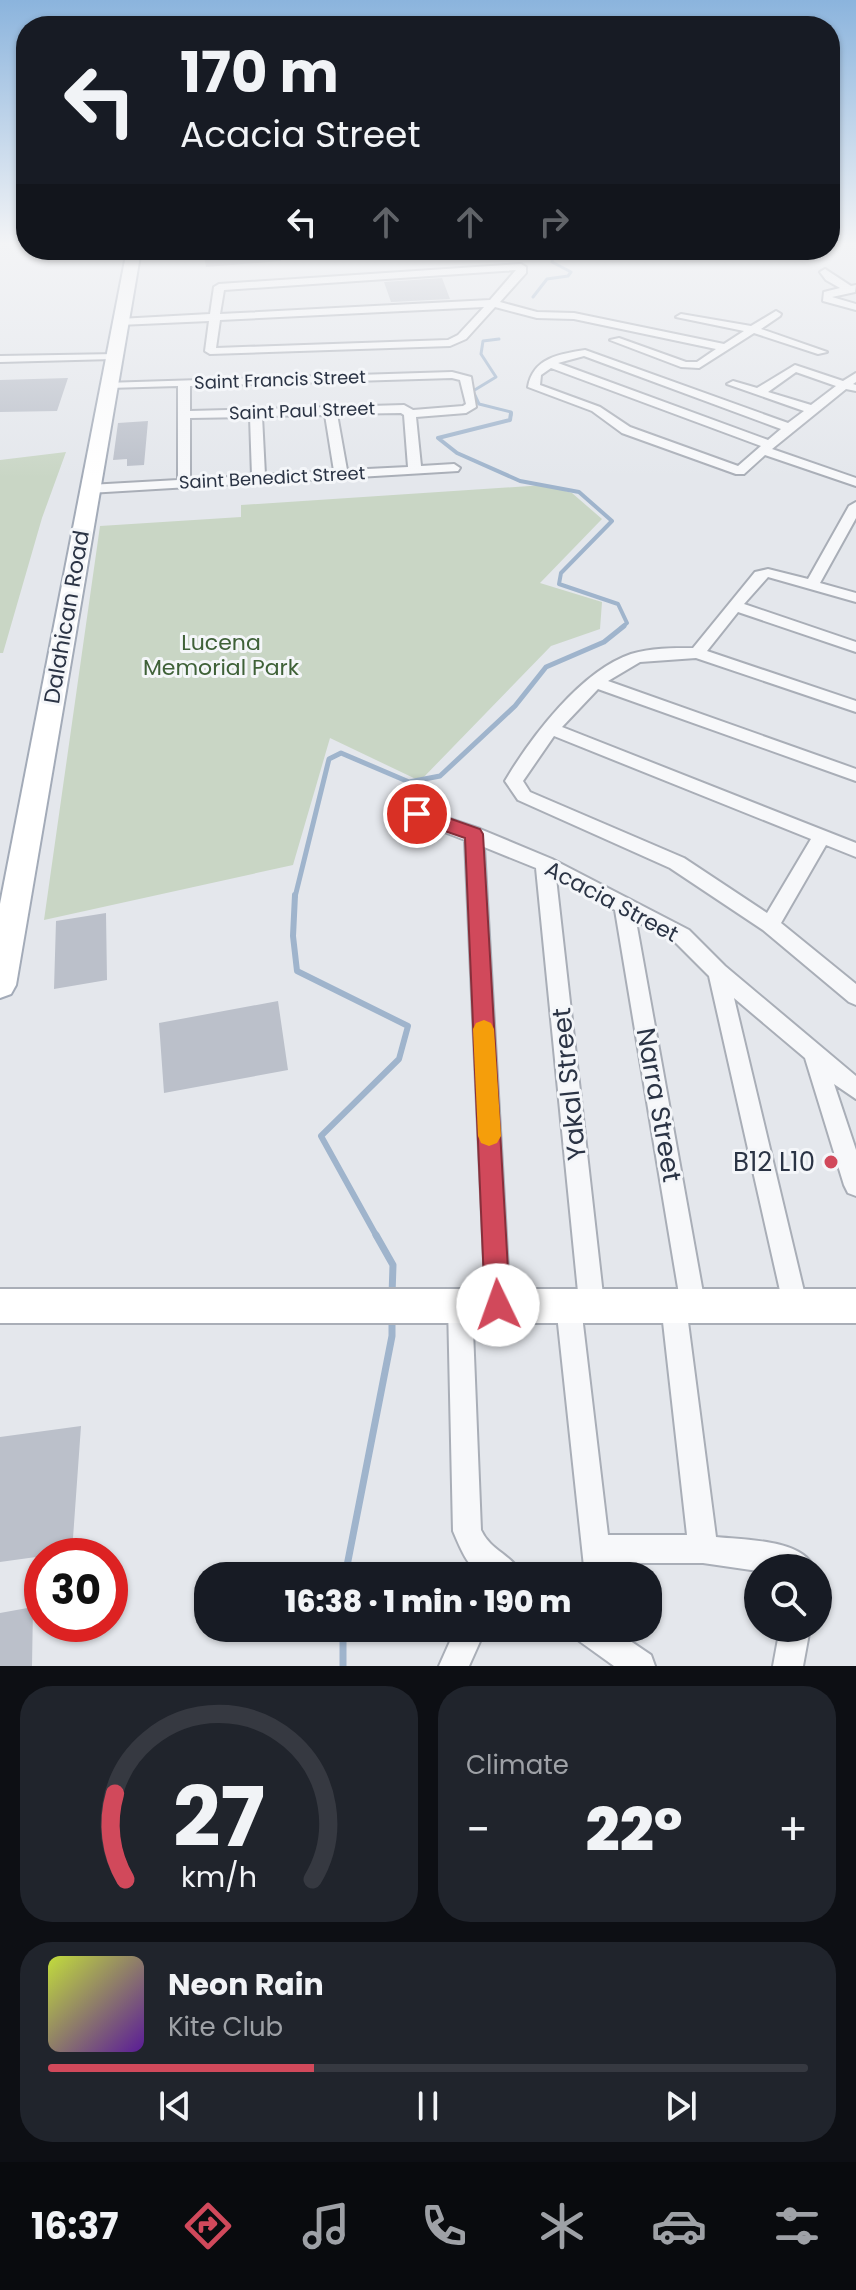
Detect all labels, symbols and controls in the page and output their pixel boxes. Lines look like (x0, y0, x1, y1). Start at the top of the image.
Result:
text: 170 m (180, 33, 339, 112)
icon: left (48, 48, 152, 152)
text: Acacia Street (180, 109, 421, 160)
icon: left (280, 200, 324, 244)
icon: ahead (364, 200, 408, 244)
icon: ahead (448, 200, 492, 244)
icon: right (532, 200, 576, 244)
street label: Saint Francis Street (194, 364, 366, 395)
street label: Saint Paul Street (229, 395, 375, 426)
street label: Saint Benedict Street (178, 460, 366, 495)
street label: Dalahican Road (36, 528, 97, 706)
park label: Lucena Memorial Park (143, 627, 300, 683)
pin (383, 780, 451, 848)
icon: arrive (395, 792, 439, 836)
street label: Acacia Street (540, 853, 684, 950)
street label: Yakal Street (543, 1006, 595, 1162)
street label: Narra Street (628, 1025, 690, 1185)
place label: B12 L10 (733, 1144, 815, 1180)
marker: B12 L10 (822, 1153, 840, 1171)
position arrow (456, 1263, 540, 1347)
speed limit sign: 30 (24, 1538, 128, 1642)
map controls (744, 1554, 832, 1642)
button: search (744, 1554, 832, 1642)
text: 16:38 · 1 min · 190 m (285, 1580, 571, 1623)
text: Climate (466, 1747, 569, 1783)
text: 27 (173, 1759, 265, 1875)
text: 22° (586, 1788, 683, 1872)
text: − (466, 1799, 490, 1860)
text: + (778, 1799, 808, 1860)
text: km/h (181, 1857, 257, 1897)
text: Neon Rain (168, 1963, 324, 2006)
text: Kite Club (168, 2009, 283, 2045)
icon: previous (153, 2084, 197, 2128)
icon: pause (406, 2084, 450, 2128)
icon: next (659, 2084, 703, 2128)
icon: directions (180, 2198, 236, 2254)
icon: music (298, 2198, 354, 2254)
icon: phone (416, 2198, 472, 2254)
icon: climate (534, 2198, 590, 2254)
icon: car (651, 2198, 707, 2254)
icon: filters (769, 2198, 825, 2254)
text: 16:37 (31, 2201, 119, 2252)

